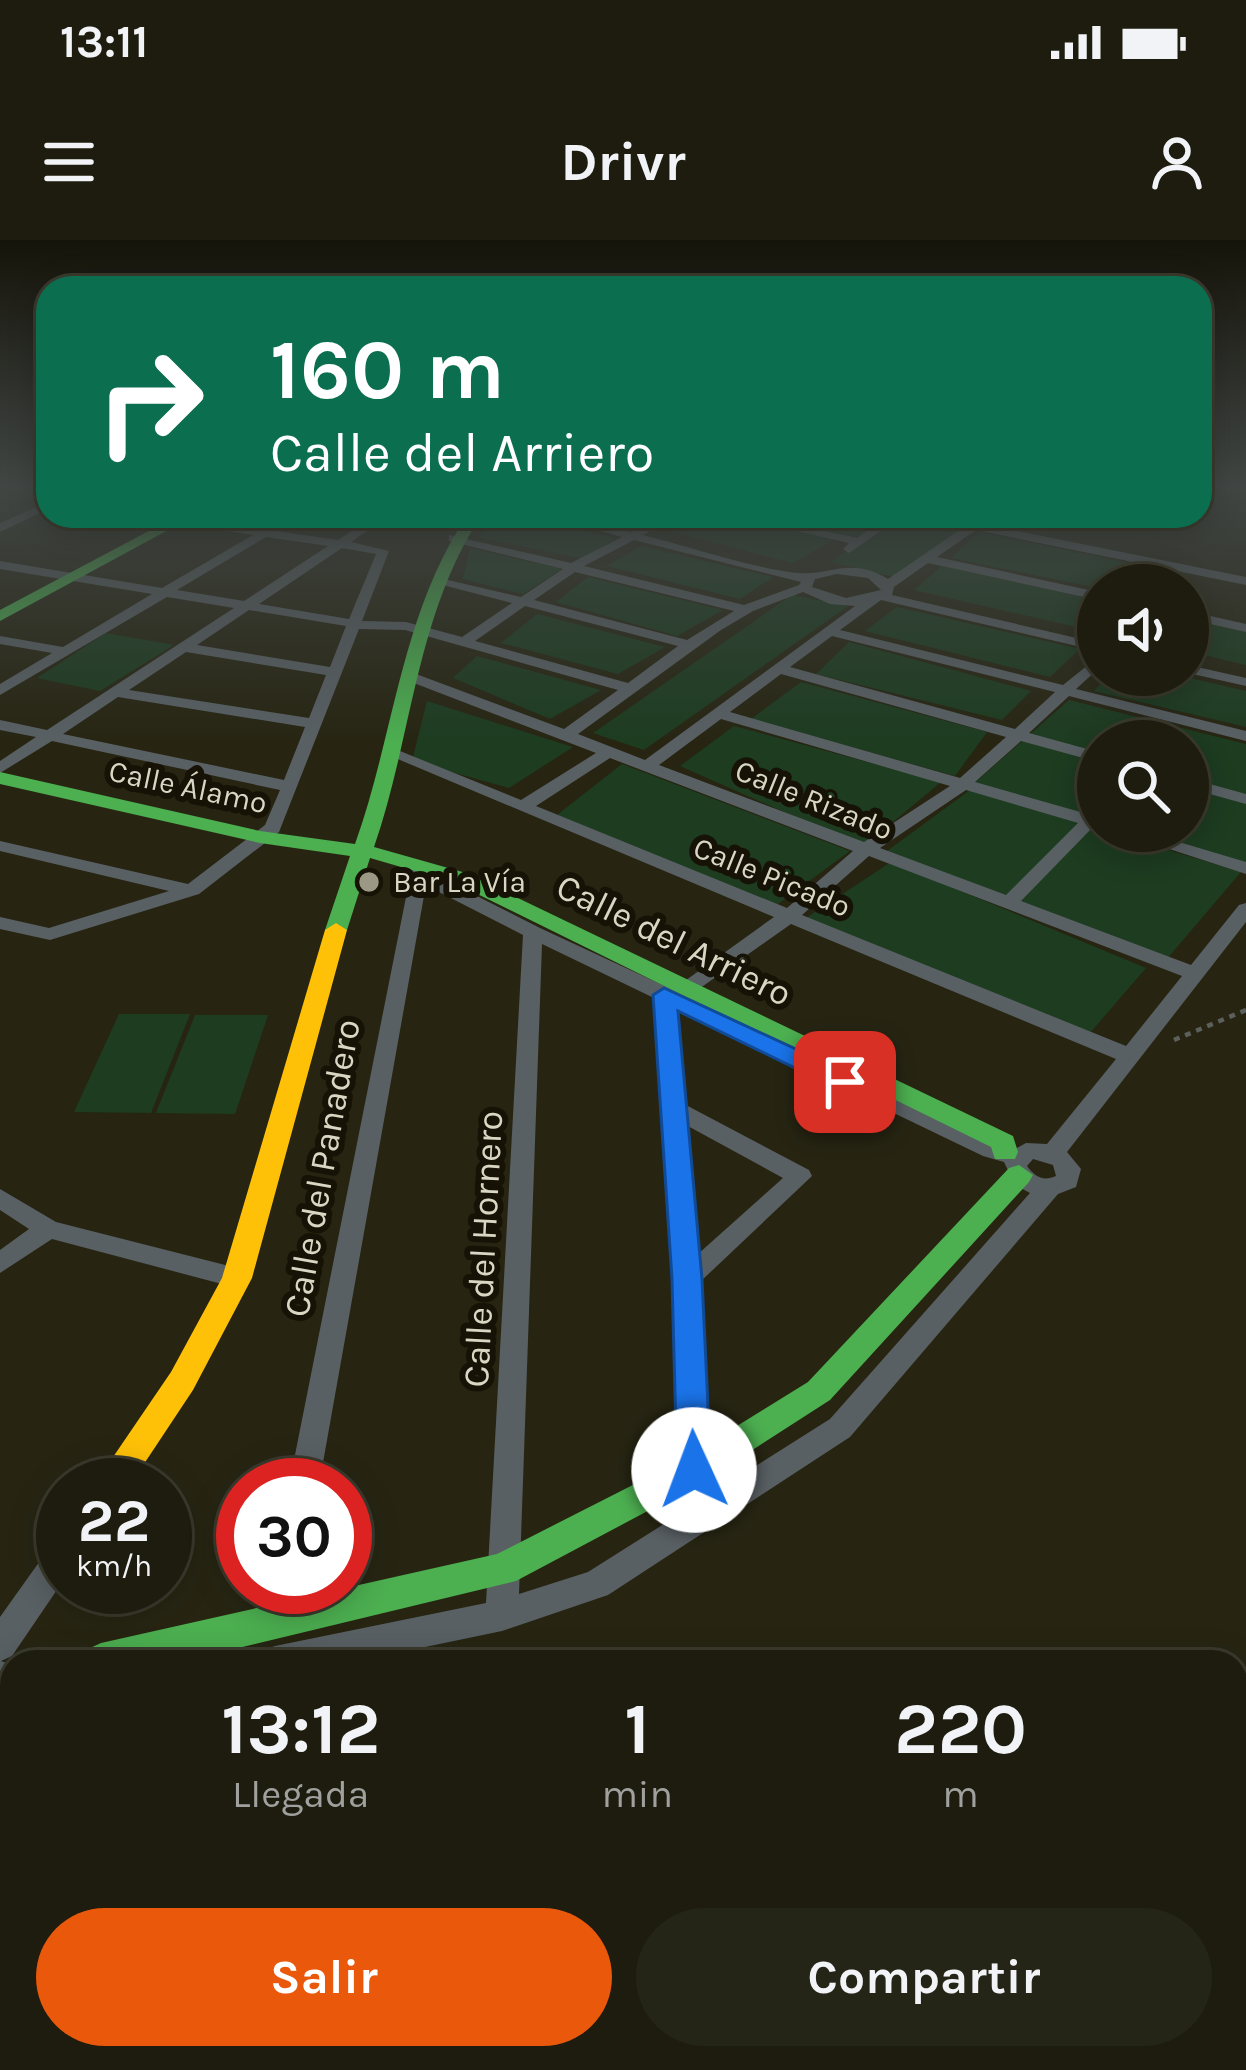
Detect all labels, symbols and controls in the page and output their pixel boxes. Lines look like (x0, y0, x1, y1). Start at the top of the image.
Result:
text: 13:11 (60, 16, 148, 68)
icon: menu (36, 129, 102, 195)
icon: person (1144, 129, 1210, 195)
text: Drivr (560, 130, 686, 194)
text: 160 m (270, 321, 505, 419)
icon: right (72, 324, 228, 480)
text: Calle del Arriero (270, 421, 654, 485)
map controls (1077, 564, 1209, 852)
button: sound (1077, 564, 1209, 696)
button: search (1077, 720, 1209, 852)
street label: Calle Rizado (730, 752, 898, 848)
street label: Calle Álamo (106, 753, 270, 821)
street label: Calle Picado (688, 829, 856, 925)
place label: Bar La Vía (393, 864, 526, 900)
street label: Calle del Arriero (550, 865, 798, 1015)
marker: Bar La Vía (356, 869, 382, 895)
street label: Calle del Panadero (275, 1016, 369, 1320)
pin (794, 1031, 896, 1133)
icon: arrive (812, 1049, 878, 1115)
street label: Calle del Hornero (455, 1109, 511, 1389)
position arrow (631, 1407, 757, 1533)
speed limit sign: 30 (216, 1458, 372, 1614)
text: 22 (78, 1486, 150, 1556)
text: km/h (76, 1548, 152, 1584)
text: 13:12 (221, 1687, 380, 1771)
text: 1 (624, 1687, 650, 1771)
text: 220 (894, 1687, 1027, 1771)
text: Llegada (232, 1771, 369, 1817)
text: min (601, 1771, 673, 1817)
text: m (942, 1771, 979, 1817)
button: Salir (36, 1908, 612, 2046)
button: Compartir (636, 1908, 1212, 2046)

